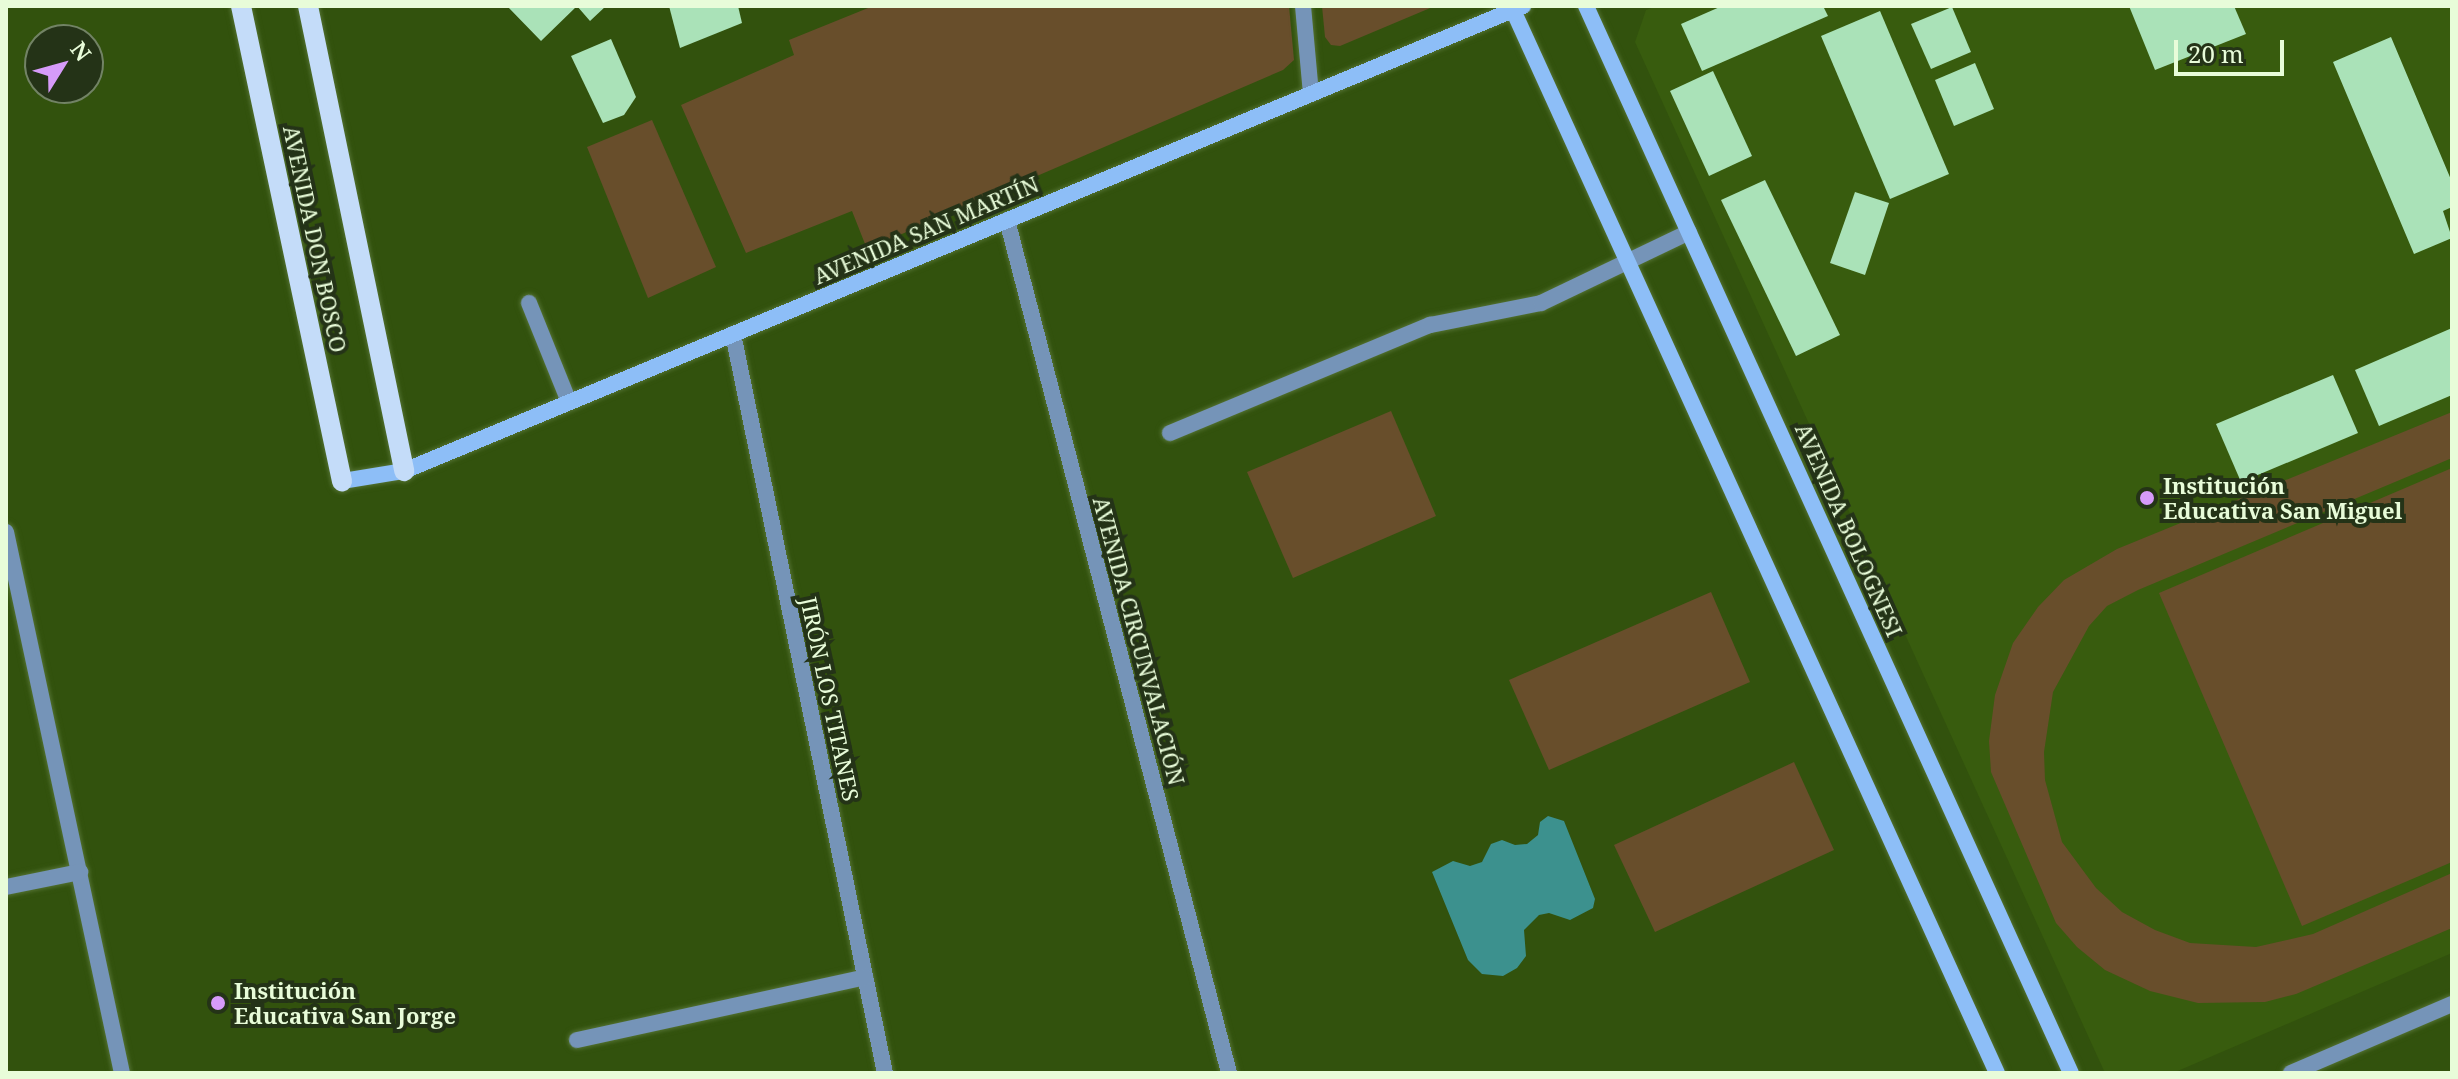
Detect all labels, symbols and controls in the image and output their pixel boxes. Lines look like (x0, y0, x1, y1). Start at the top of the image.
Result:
north arrow (24, 24, 104, 104)
scale bar (2178, 24, 2288, 74)
text: N (64, 35, 99, 67)
text: 20 m (2188, 37, 2244, 70)
street label: AVENIDA DON BOSCO (278, 123, 352, 355)
street label: AVENIDA SAN MARTÍN (809, 171, 1043, 289)
street label: AVENIDA BOLOGNESI (1790, 419, 1908, 641)
place label: Institución Educativa San Miguel (2163, 472, 2402, 524)
marker: Institución Educativa San Miguel (2138, 489, 2156, 507)
street label: AVENIDA CIRCUNVALACIÓN (1088, 494, 1190, 788)
street label: JIRÓN LOS TITANES (795, 594, 865, 804)
place label: Institución Educativa San Jorge (234, 977, 456, 1028)
marker: Institución Educativa San Jorge (209, 994, 227, 1012)

